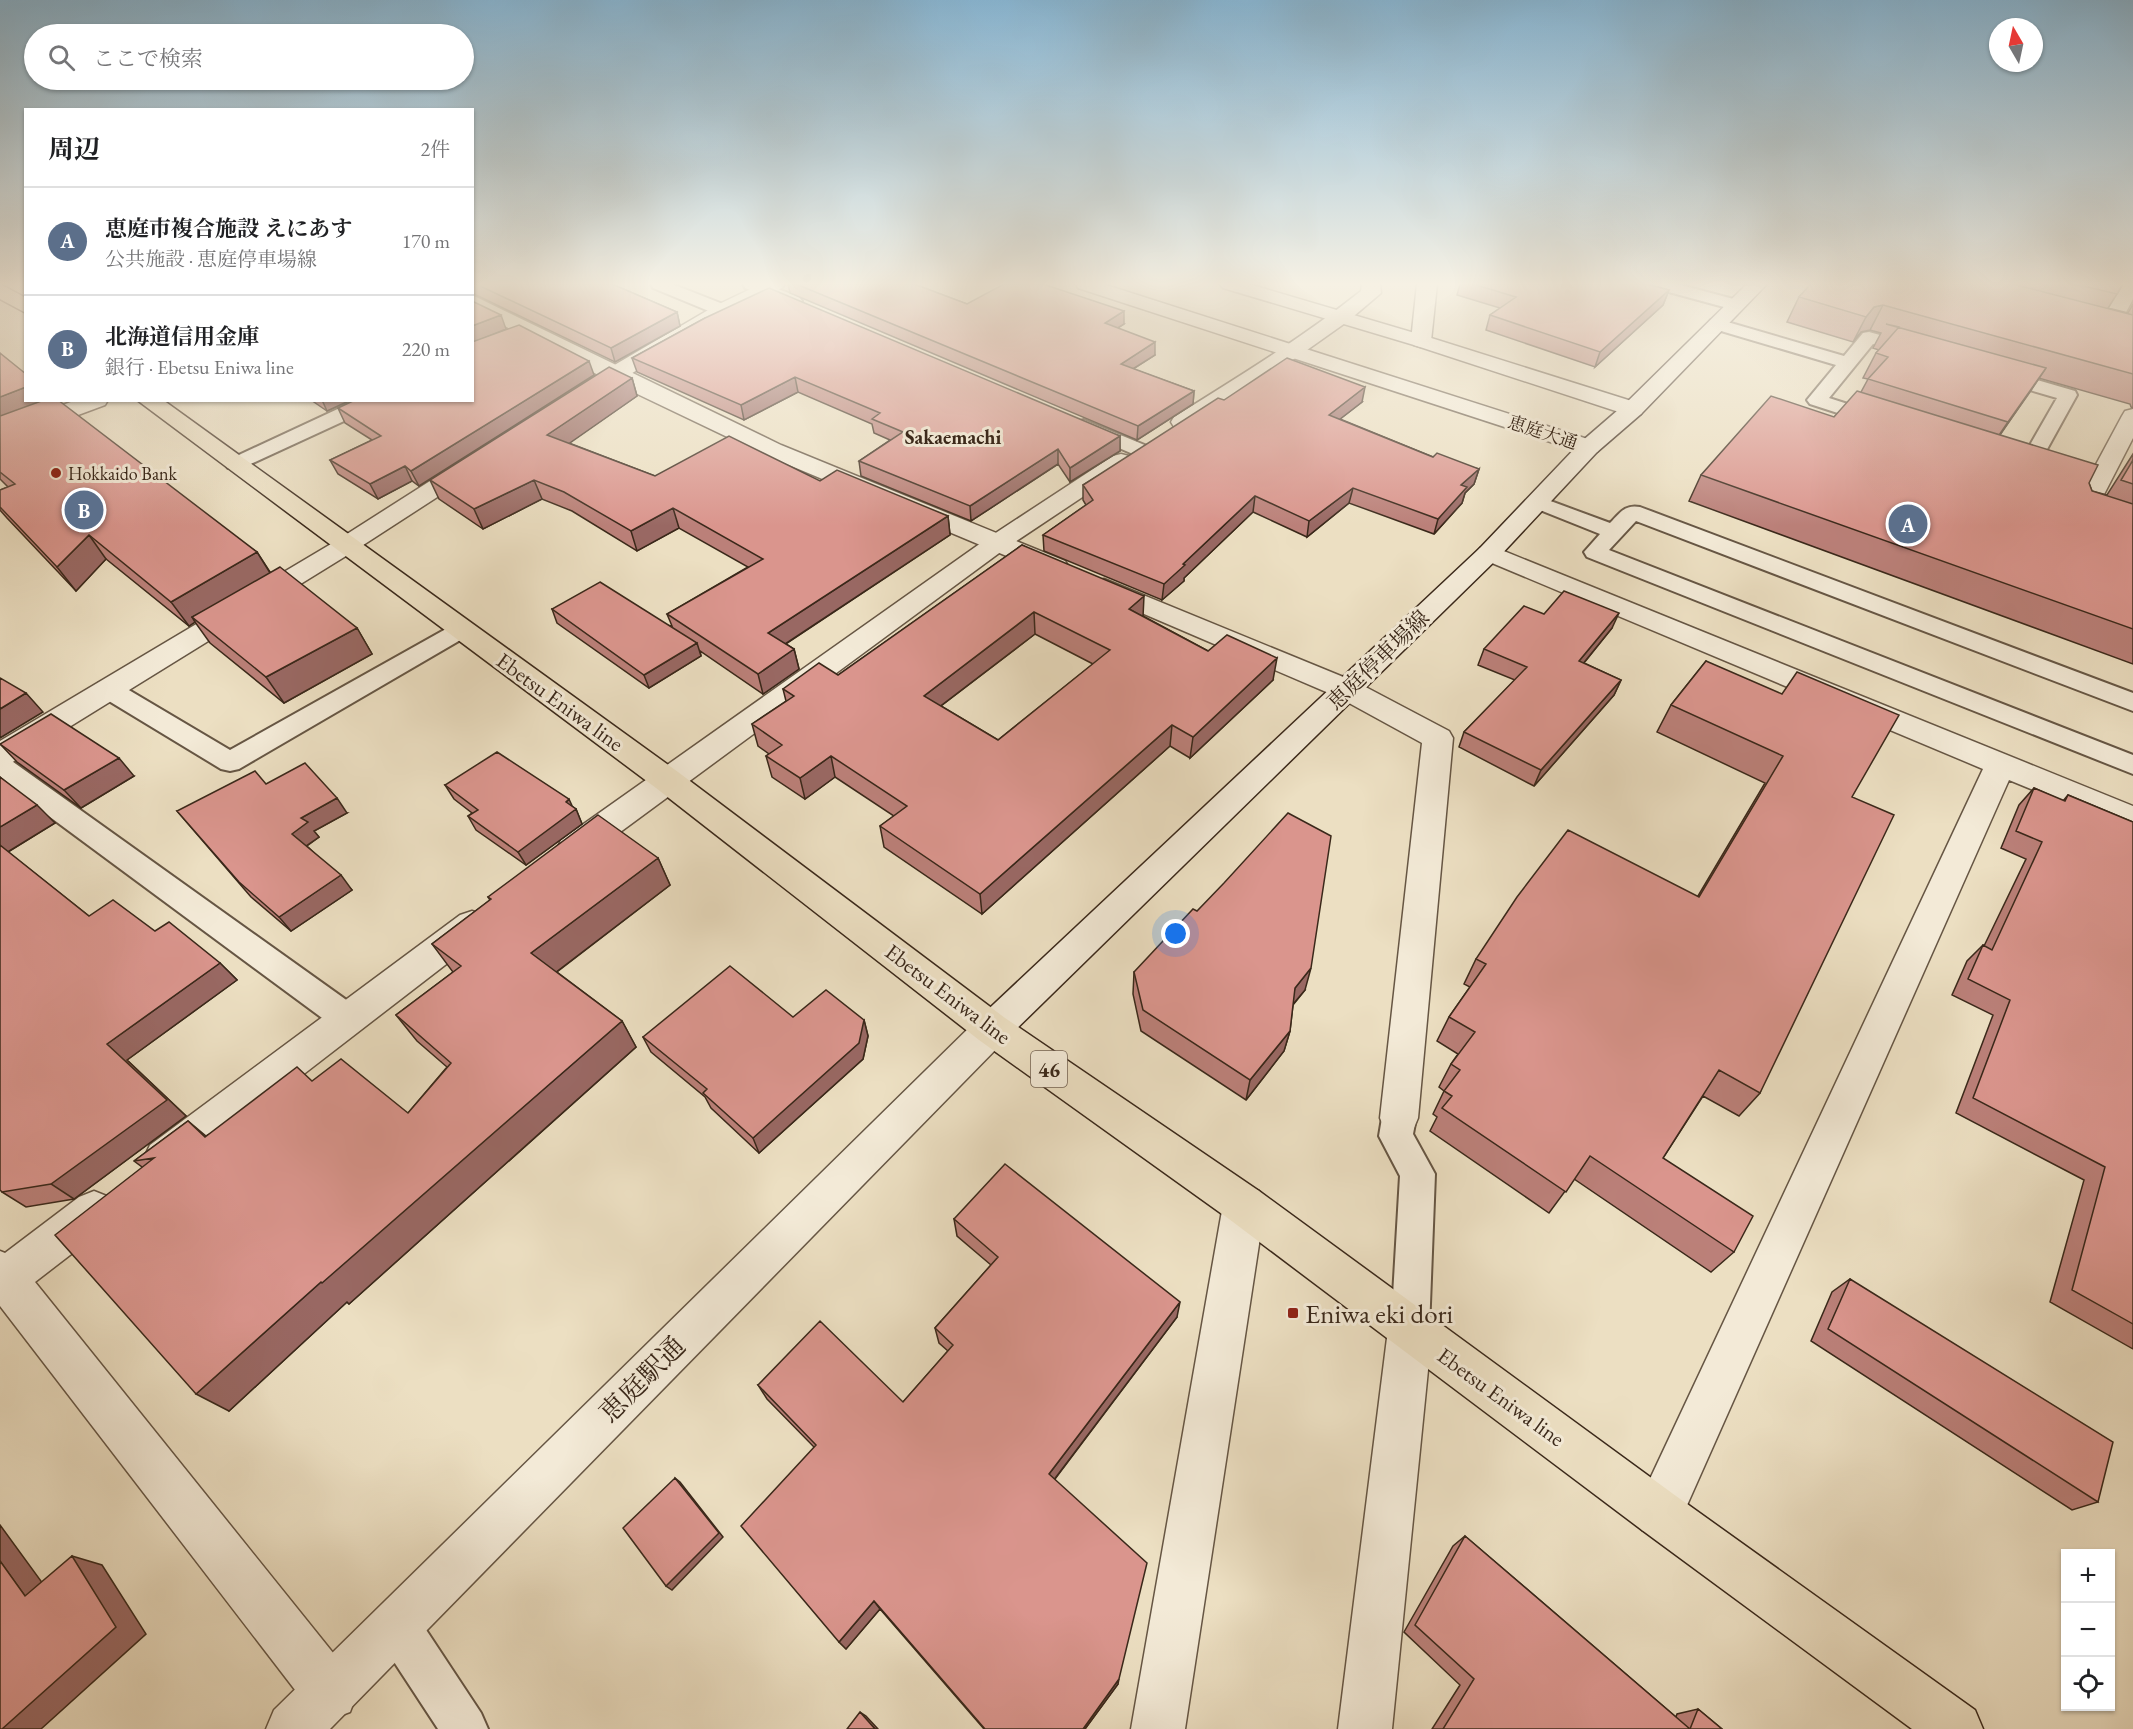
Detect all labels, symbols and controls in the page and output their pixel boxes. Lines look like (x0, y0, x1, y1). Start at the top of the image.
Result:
north arrow (1989, 18, 2043, 72)
search box (24, 24, 474, 90)
icon: search (45, 41, 78, 74)
text: ここで検索 (93, 44, 203, 73)
text: 周辺 (48, 132, 100, 166)
text: 2件 (420, 136, 450, 162)
text: 恵庭市複合施設 えにあす (105, 214, 352, 243)
text: A (60, 228, 75, 254)
text: 170 m (402, 228, 450, 254)
text: 公共施設 · 恵庭停車場線 (105, 246, 317, 272)
text: 北海道信用金庫 (105, 322, 259, 351)
text: B (61, 336, 74, 362)
text: 220 m (402, 336, 450, 362)
text: 銀行 · Ebetsu Eniwa line (105, 354, 294, 380)
street label: 恵庭大通 (1505, 410, 1581, 454)
district label: Sakaemachi (905, 424, 1001, 450)
place label: Hokkaido Bank (68, 462, 178, 485)
marker: Hokkaido Bank (49, 466, 63, 480)
pin: B (64, 488, 104, 532)
pin: A (1888, 502, 1928, 546)
street label: 恵庭停車場線 (1320, 604, 1436, 716)
street label: Ebetsu Eniwa line (491, 646, 630, 758)
your location (1161, 919, 1190, 948)
street label: Ebetsu Eniwa line (879, 937, 1017, 1051)
road number: 46 (1031, 1051, 1067, 1087)
place label: Eniwa eki dori (1305, 1296, 1454, 1331)
marker: Eniwa eki dori (1286, 1306, 1300, 1320)
street label: 恵庭駅通 (591, 1328, 693, 1430)
street label: Ebetsu Eniwa line (1432, 1341, 1571, 1453)
map controls (2061, 1549, 2115, 1711)
button: + (2061, 1549, 2115, 1603)
button: − (2061, 1603, 2115, 1657)
button: locate (2061, 1657, 2115, 1711)

